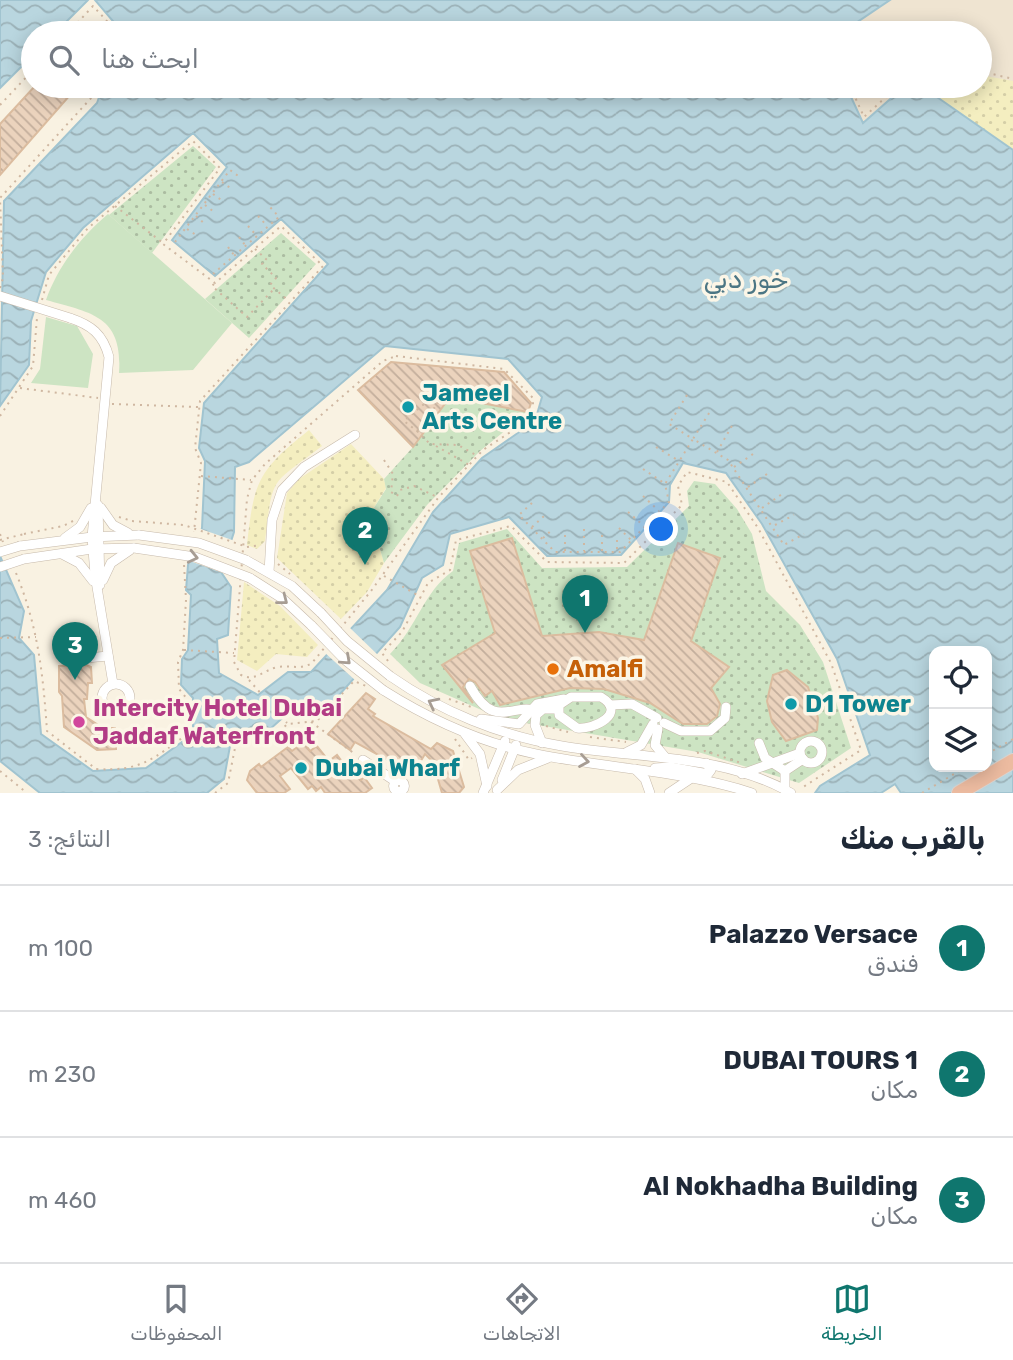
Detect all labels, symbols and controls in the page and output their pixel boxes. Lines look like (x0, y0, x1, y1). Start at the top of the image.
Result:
search box (21, 21, 992, 98)
icon: search (45, 41, 83, 79)
text: ابحث هنا (101, 44, 199, 75)
water label: خور دبي (703, 264, 789, 299)
place label: Jameel Arts Centre (422, 379, 562, 435)
marker: Jameel Arts Centre (400, 399, 416, 415)
pin: 2 (342, 507, 388, 565)
your location (644, 512, 678, 546)
one-way arrow (187, 549, 199, 563)
pin: 1 (562, 575, 608, 633)
one-way arrow (275, 591, 287, 604)
pin: 3 (52, 622, 98, 680)
map controls (929, 646, 992, 772)
button: locate (929, 646, 992, 709)
one-way arrow (337, 652, 350, 664)
place label: Amalfi (567, 655, 643, 683)
marker: Amalfi (545, 661, 561, 677)
place label: D1 Tower (805, 690, 911, 718)
place label: Intercity Hotel Dubai Jaddaf Waterfront (93, 694, 342, 750)
marker: D1 Tower (783, 696, 799, 712)
one-way arrow (428, 697, 440, 711)
button: layers (929, 709, 992, 772)
marker: Intercity Hotel Dubai Jaddaf Waterfront (71, 714, 87, 730)
one-way arrow (578, 753, 590, 768)
place label: Dubai Wharf (315, 754, 460, 782)
marker: Dubai Wharf (293, 760, 309, 776)
text: بالقرب منك (840, 821, 985, 857)
text: النتائج: 3 (28, 825, 111, 853)
text: Palazzo Versace (709, 919, 918, 950)
text: 100 m (28, 934, 93, 962)
text: 1 (956, 934, 968, 962)
text: فندق (867, 950, 918, 978)
text: 1 DUBAI TOURS (723, 1045, 918, 1076)
text: 230 m (28, 1060, 96, 1088)
text: 2 (955, 1060, 969, 1088)
text: مكان (871, 1076, 918, 1104)
text: Al Nokhadha Building (643, 1171, 918, 1202)
text: 460 m (28, 1186, 97, 1214)
text: 3 (954, 1186, 970, 1214)
text: مكان (871, 1202, 918, 1230)
tab: المحفوظات (130, 1280, 223, 1345)
tab: الاتجاهات (483, 1280, 561, 1345)
tab: الخريطة (821, 1280, 883, 1345)

